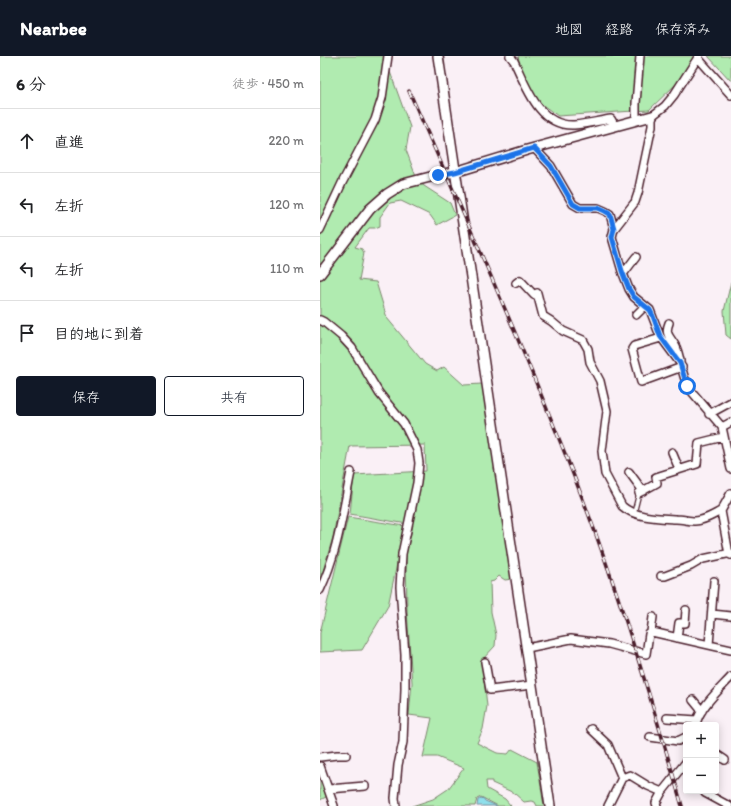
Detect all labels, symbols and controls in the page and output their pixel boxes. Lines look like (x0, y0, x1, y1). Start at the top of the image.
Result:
text: Nearbee (20, 17, 87, 40)
text: 地図 (555, 21, 583, 38)
text: 経路 (605, 21, 633, 38)
text: 保存済み (655, 21, 711, 38)
text: 6 分 (16, 74, 46, 94)
text: 徒歩 · 450 m (233, 76, 304, 91)
icon: ahead (16, 130, 38, 152)
text: 直進 (54, 133, 84, 151)
text: 220 m (268, 133, 304, 148)
route end (429, 166, 447, 184)
icon: left (16, 194, 38, 216)
text: 左折 (54, 197, 84, 215)
text: 120 m (269, 197, 304, 212)
icon: left (16, 258, 38, 280)
text: 左折 (54, 261, 84, 279)
text: 110 m (270, 261, 304, 276)
icon: arrive (16, 322, 38, 344)
text: 目的地に到着 (54, 325, 144, 343)
button: 保存 (16, 376, 156, 416)
button: 共有 (164, 376, 304, 416)
route start (678, 377, 696, 395)
map controls (683, 722, 719, 794)
button: + (683, 722, 719, 758)
button: − (683, 758, 719, 794)

